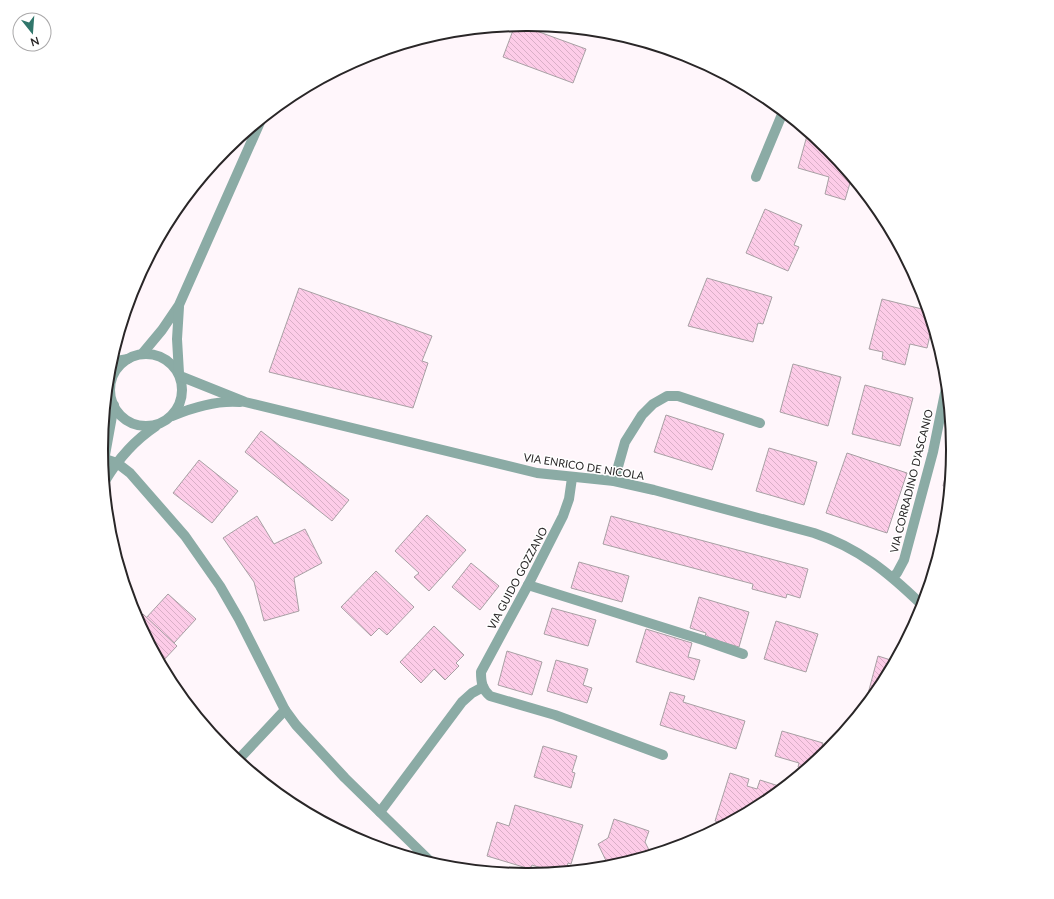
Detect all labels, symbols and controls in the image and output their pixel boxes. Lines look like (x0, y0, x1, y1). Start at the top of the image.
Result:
north arrow (12, 12, 52, 52)
text: N (29, 35, 41, 49)
street label: VIA CORRADINO D'ASCANIO (887, 408, 935, 554)
street label: VIA ENRICO DE NICOLA (523, 450, 646, 482)
street label: VIA GUIDO GOZZANO (484, 524, 550, 631)

